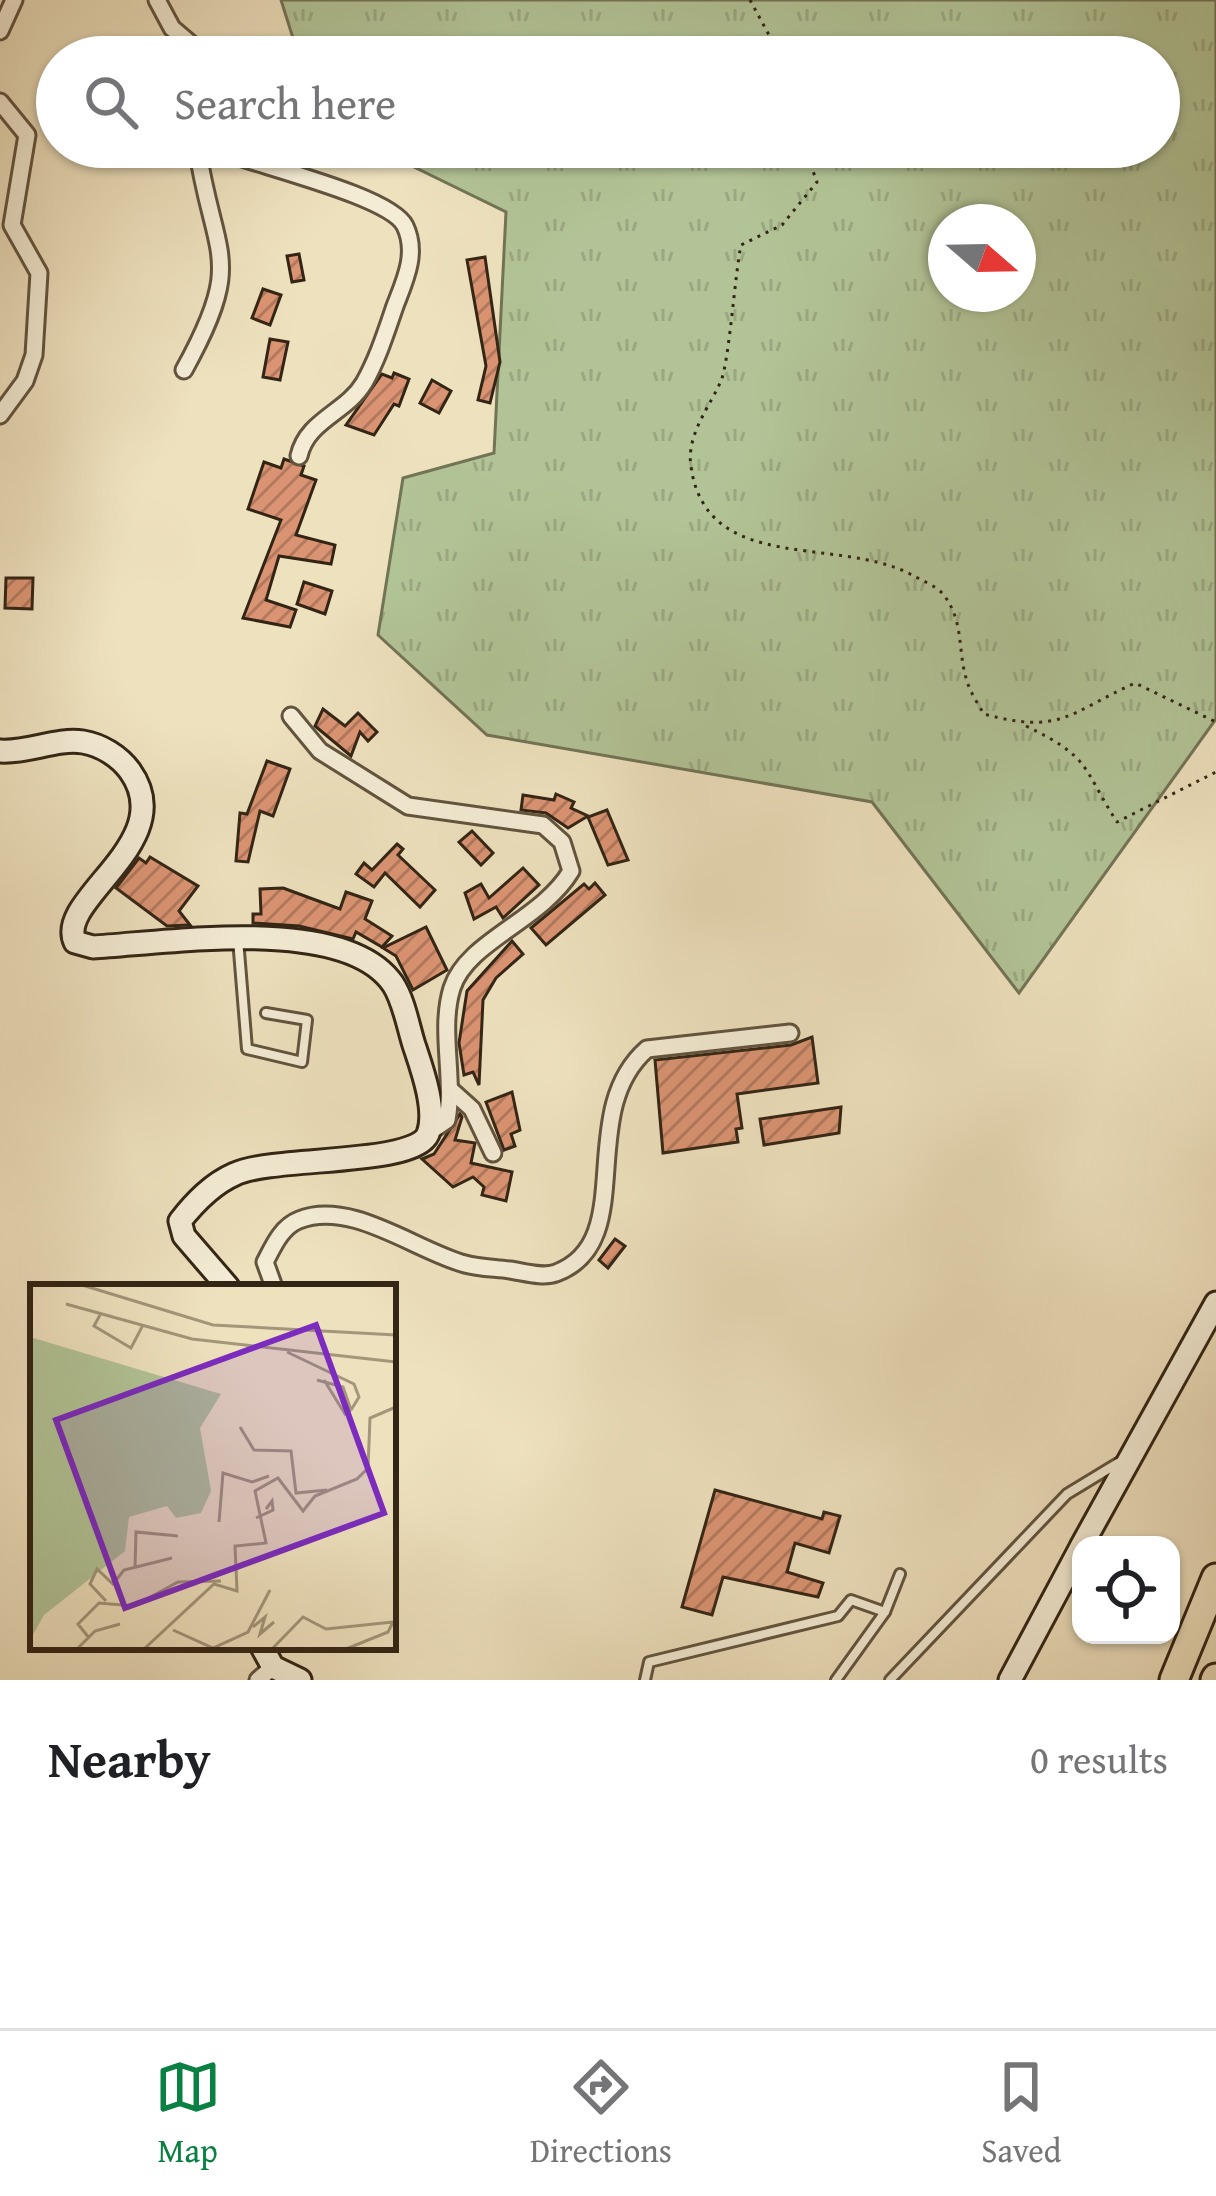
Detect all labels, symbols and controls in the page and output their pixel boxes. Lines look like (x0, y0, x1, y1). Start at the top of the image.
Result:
search box (36, 36, 1180, 168)
icon: search (78, 69, 144, 135)
text: Search here (174, 70, 396, 135)
north arrow (928, 204, 1036, 312)
inset map (30, 1284, 396, 1650)
map controls (1072, 1536, 1180, 1644)
button: locate (1072, 1536, 1180, 1644)
text: Nearby (48, 1721, 211, 1796)
text: 0 results (1030, 1730, 1168, 1787)
tab: Map (155, 2054, 221, 2174)
tab: Directions (530, 2054, 672, 2174)
tab: Saved (981, 2054, 1061, 2174)

